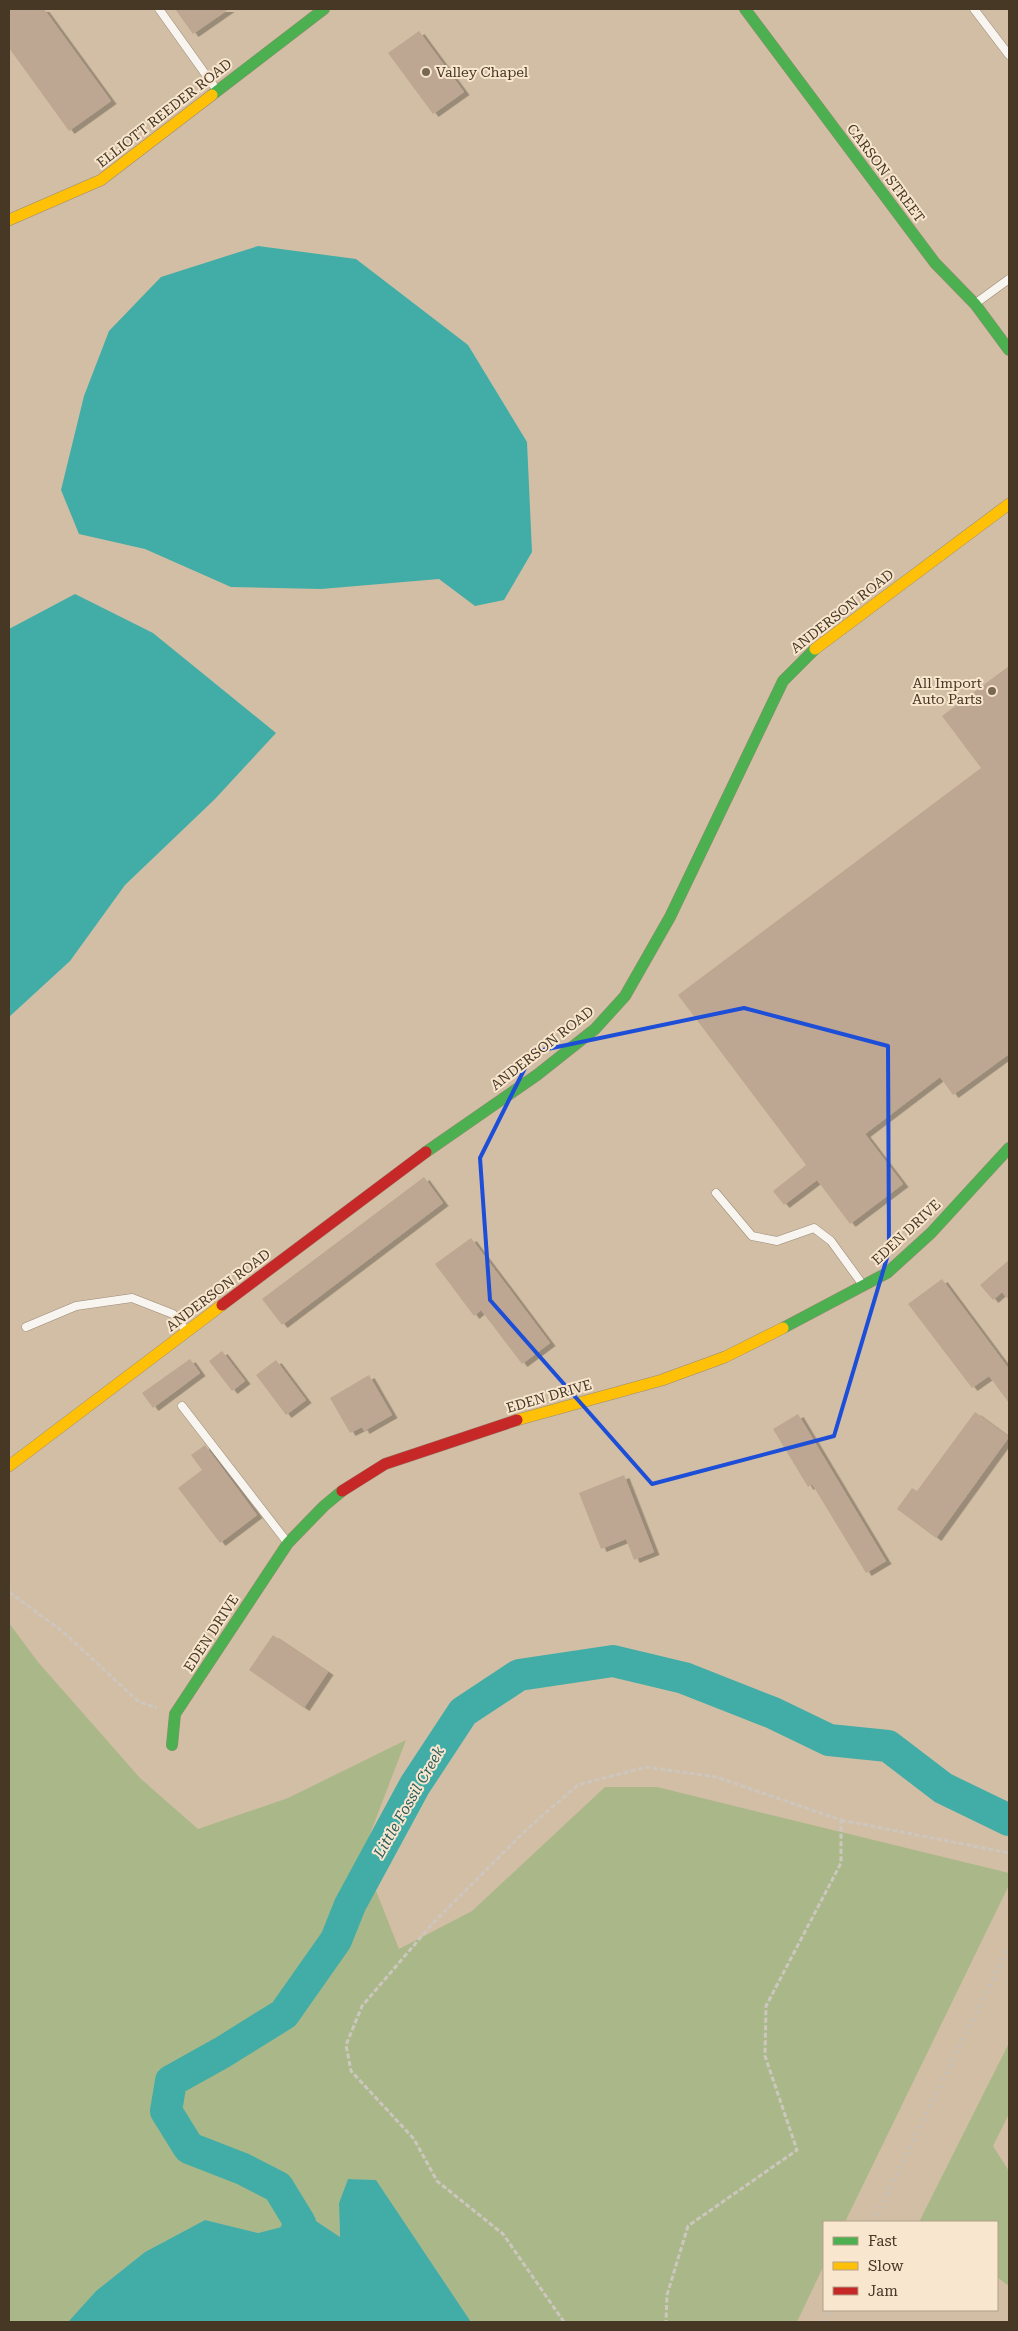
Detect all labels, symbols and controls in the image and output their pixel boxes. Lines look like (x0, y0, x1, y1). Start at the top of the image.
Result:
street label: ELLIOTT REEDER ROAD (93, 55, 235, 171)
place label: Valley Chapel (436, 64, 529, 80)
marker: Valley Chapel (420, 66, 432, 78)
street label: CARSON STREET (844, 121, 928, 225)
street label: ANDERSON ROAD (787, 566, 897, 656)
place label: All Import Auto Parts (912, 675, 982, 707)
marker: All Import Auto Parts (986, 685, 998, 697)
street label: ANDERSON ROAD (487, 1003, 597, 1093)
street label: EDEN DRIVE (868, 1196, 944, 1268)
street label: ANDERSON ROAD (163, 1246, 273, 1334)
street label: EDEN DRIVE (504, 1376, 594, 1416)
street label: EDEN DRIVE (180, 1592, 242, 1674)
water label: Little Fossil Creek (369, 1743, 449, 1862)
legend (823, 2221, 998, 2311)
text: Fast (868, 2232, 898, 2250)
text: Slow (868, 2257, 904, 2275)
text: Jam (868, 2282, 898, 2300)

